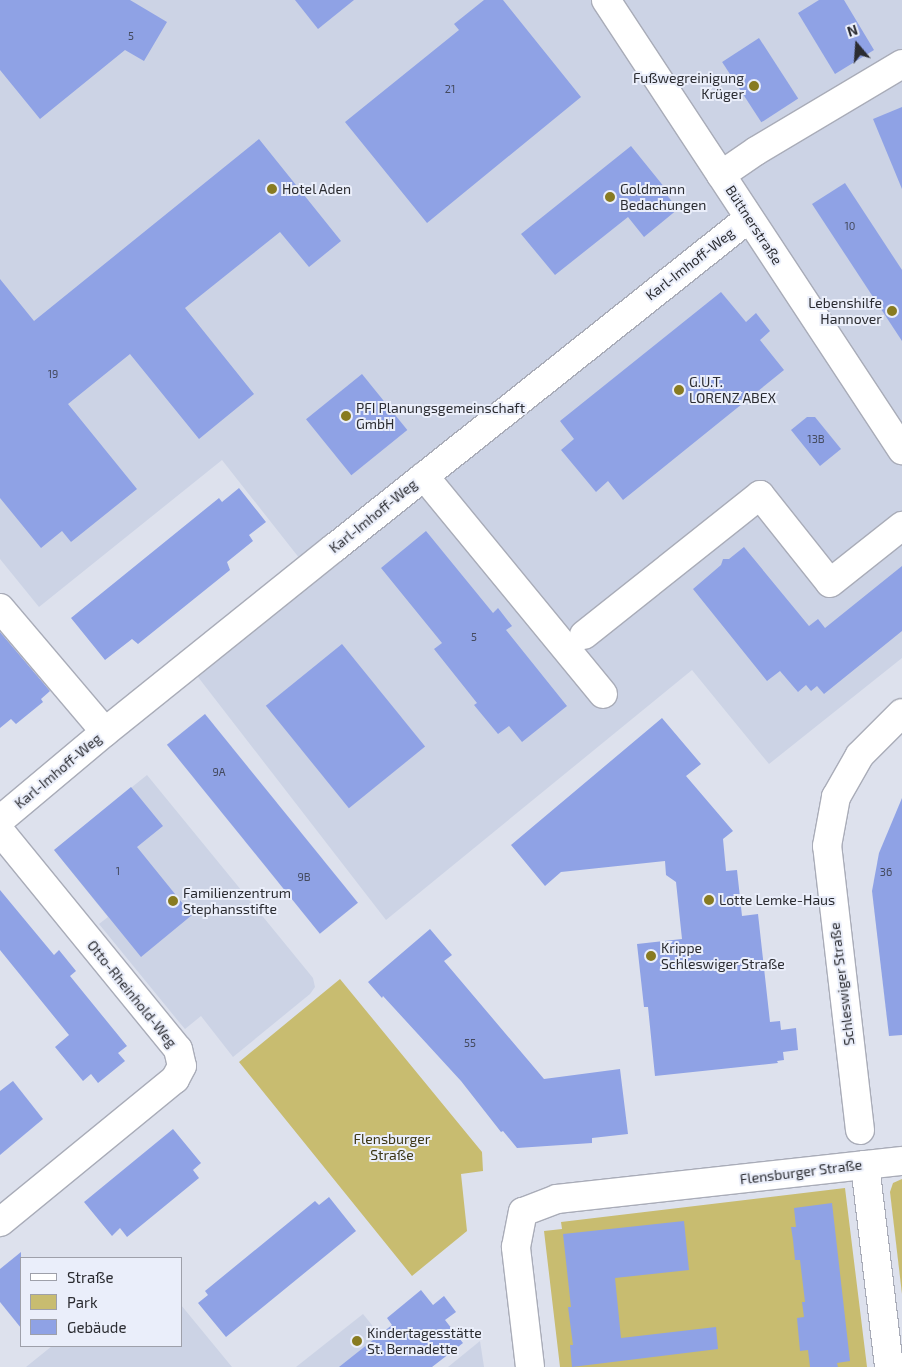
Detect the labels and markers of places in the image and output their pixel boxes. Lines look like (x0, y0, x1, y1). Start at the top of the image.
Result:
place label: Fußwegreinigung Krüger (633, 70, 744, 102)
marker: Fußwegreinigung Krüger (748, 80, 760, 92)
place label: Hotel Aden (282, 181, 352, 197)
place label: Goldmann Bedachungen (620, 181, 706, 213)
marker: Hotel Aden (266, 183, 278, 195)
marker: Goldmann Bedachungen (604, 191, 616, 203)
place label: Lebenshilfe Hannover (808, 295, 882, 328)
marker: Lebenshilfe Hannover (886, 305, 898, 317)
place label: G.U.T. LORENZ ABEX (689, 374, 777, 407)
marker: G.U.T. LORENZ ABEX (673, 384, 685, 396)
place label: PFI Planungsgemeinschaft GmbH (356, 400, 525, 432)
marker: PFI Planungsgemeinschaft GmbH (340, 410, 352, 422)
place label: Familienzentrum Stephansstifte (183, 885, 291, 918)
place label: Lotte Lemke-Haus (719, 892, 835, 908)
marker: Lotte Lemke-Haus (703, 894, 715, 906)
marker: Familienzentrum Stephansstifte (167, 895, 179, 907)
place label: Krippe Schleswiger Straße (661, 940, 785, 972)
marker: Krippe Schleswiger Straße (645, 950, 657, 962)
place label: Kindertagesstätte St. Bernadette (367, 1325, 482, 1358)
marker: Kindertagesstätte St. Bernadette (351, 1335, 363, 1347)

